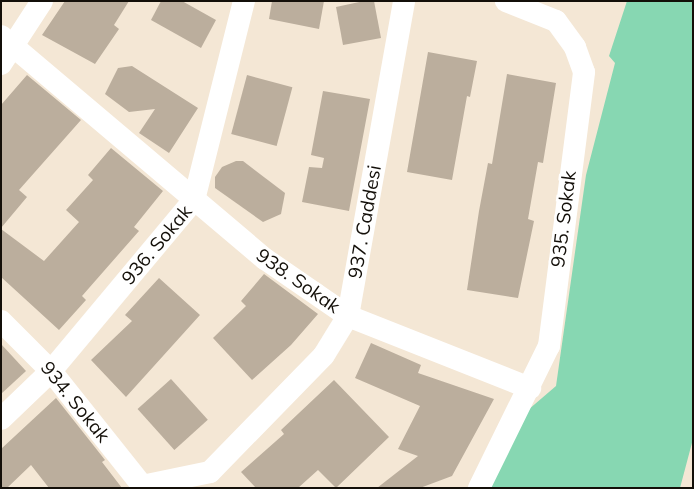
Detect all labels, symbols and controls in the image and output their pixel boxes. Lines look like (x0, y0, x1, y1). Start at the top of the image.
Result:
street label: 937. Caddesi (344, 164, 386, 280)
street label: 935. Sokak (547, 169, 581, 269)
street label: 936. Sokak (117, 200, 197, 290)
street label: 938. Sokak (252, 244, 344, 318)
street label: 934. Sokak (36, 357, 114, 447)

